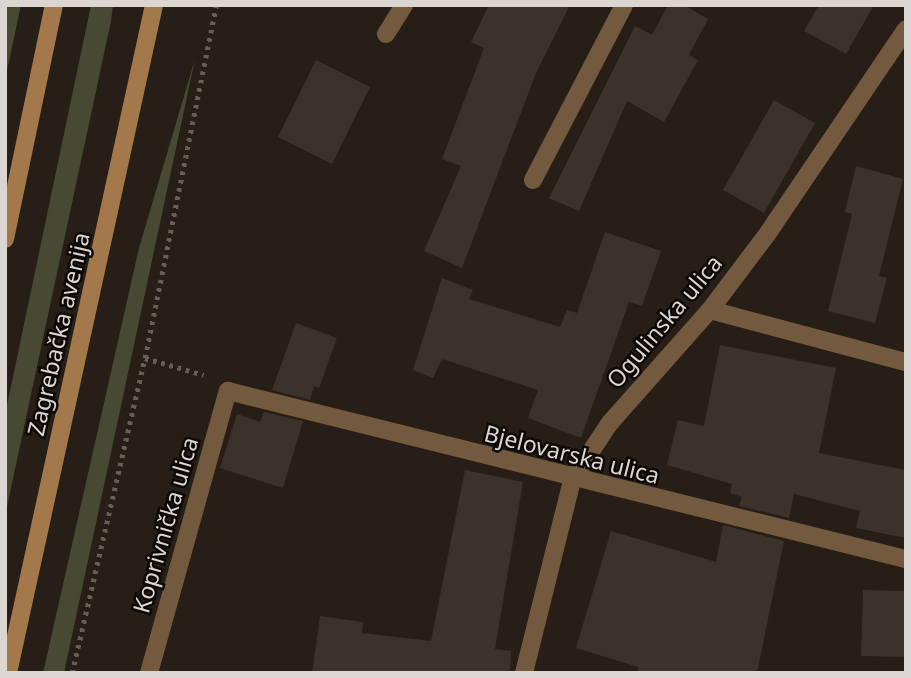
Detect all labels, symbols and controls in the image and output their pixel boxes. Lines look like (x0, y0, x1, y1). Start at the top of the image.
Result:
street label: Zagrebačka avenija (21, 230, 95, 438)
street label: Ogulinska ulica (601, 249, 727, 393)
street label: Bjelovarska ulica (482, 419, 662, 489)
street label: Koprivnička ulica (127, 434, 203, 616)

